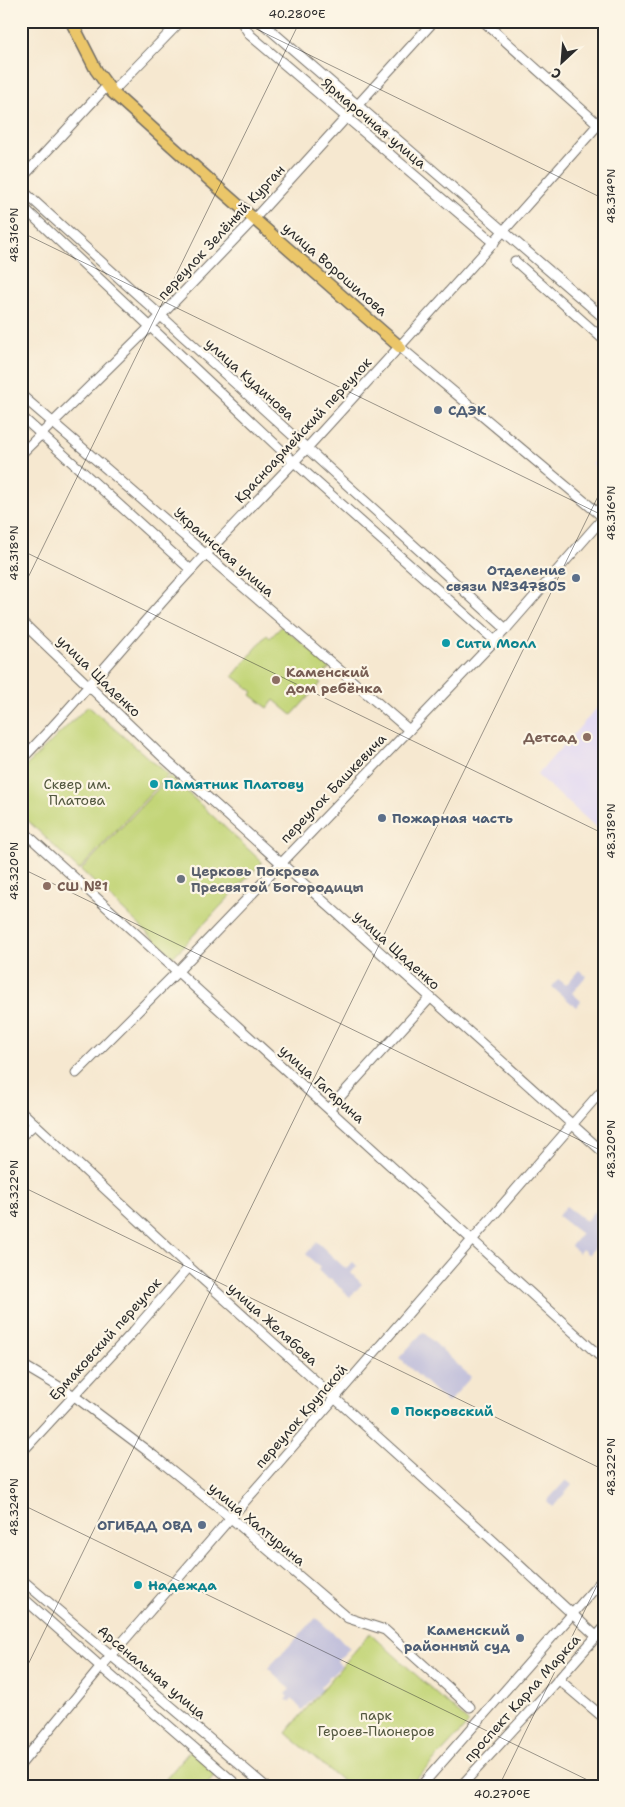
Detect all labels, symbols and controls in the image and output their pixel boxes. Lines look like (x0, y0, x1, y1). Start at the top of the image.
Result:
text: 40.280°E (268, 6, 326, 22)
north arrow (538, 38, 588, 88)
text: С (548, 64, 564, 84)
street label: Ярмарочная улица (318, 74, 430, 172)
street label: переулок Зелёный Курган (154, 161, 288, 303)
text: 48.314°N (603, 169, 619, 223)
text: 48.316°N (6, 207, 22, 263)
street label: улица Ворошилова (279, 218, 392, 320)
street label: улица Кудинова (202, 334, 299, 424)
street label: Красноармейский переулок (231, 353, 376, 507)
place label: СДЭК (448, 401, 487, 419)
marker: СДЭК (432, 404, 444, 416)
text: 48.316°N (603, 485, 619, 541)
street label: Украинская улица (170, 503, 278, 601)
text: 48.318°N (6, 525, 22, 581)
place label: Отделение связи №347805 (446, 561, 566, 595)
marker: Отделение связи №347805 (570, 572, 582, 584)
street label: улица Щаденко (53, 631, 145, 721)
place label: Сити Молл (456, 634, 537, 652)
marker: Сити Молл (440, 637, 452, 649)
place label: Каменский дом ребёнка (286, 663, 383, 697)
marker: Каменский дом ребёнка (270, 674, 282, 686)
place label: Детсад (523, 728, 577, 746)
street label: переулок Башкевича (276, 729, 390, 847)
marker: Детсад (581, 731, 593, 743)
park label: Сквер им. Платова (43, 775, 111, 809)
place label: Памятник Платову (164, 775, 304, 793)
marker: Памятник Платову (148, 778, 160, 790)
text: 48.318°N (603, 803, 619, 859)
place label: Пожарная часть (392, 809, 513, 827)
marker: Пожарная часть (376, 812, 388, 824)
text: 48.320°N (6, 842, 22, 900)
place label: Церковь Покрова Пресвятой Богородицы (191, 862, 364, 896)
marker: Церковь Покрова Пресвятой Богородицы (175, 873, 187, 885)
place label: СШ №1 (57, 877, 108, 895)
marker: СШ №1 (41, 880, 53, 892)
street label: улица Щаденко (350, 906, 444, 994)
street label: улица Гагарина (275, 1041, 369, 1127)
text: 48.320°N (603, 1120, 619, 1178)
text: 48.322°N (6, 1160, 22, 1218)
street label: Ермаковский переулок (45, 1273, 165, 1404)
street label: улица Желябова (224, 1279, 322, 1369)
street label: переулок Крупской (251, 1360, 351, 1472)
place label: Покровский (405, 1402, 494, 1420)
marker: Покровский (389, 1405, 401, 1417)
text: 48.322°N (603, 1438, 619, 1496)
text: 48.324°N (6, 1478, 22, 1536)
street label: улица Халтурина (205, 1478, 309, 1570)
place label: ОГИБДД ОВД (97, 1516, 193, 1534)
marker: ОГИБДД ОВД (196, 1519, 208, 1531)
place label: Надежда (148, 1576, 217, 1594)
marker: Надежда (132, 1579, 144, 1591)
street label: Арсенальная улица (94, 1621, 210, 1723)
place label: Каменский районный суд (404, 1621, 510, 1655)
street label: проспект Карла Маркса (460, 1630, 584, 1766)
marker: Каменский районный суд (514, 1632, 526, 1644)
park label: парк Героев-Пионеров (318, 1706, 434, 1740)
text: 40.270°E (474, 1786, 530, 1802)

